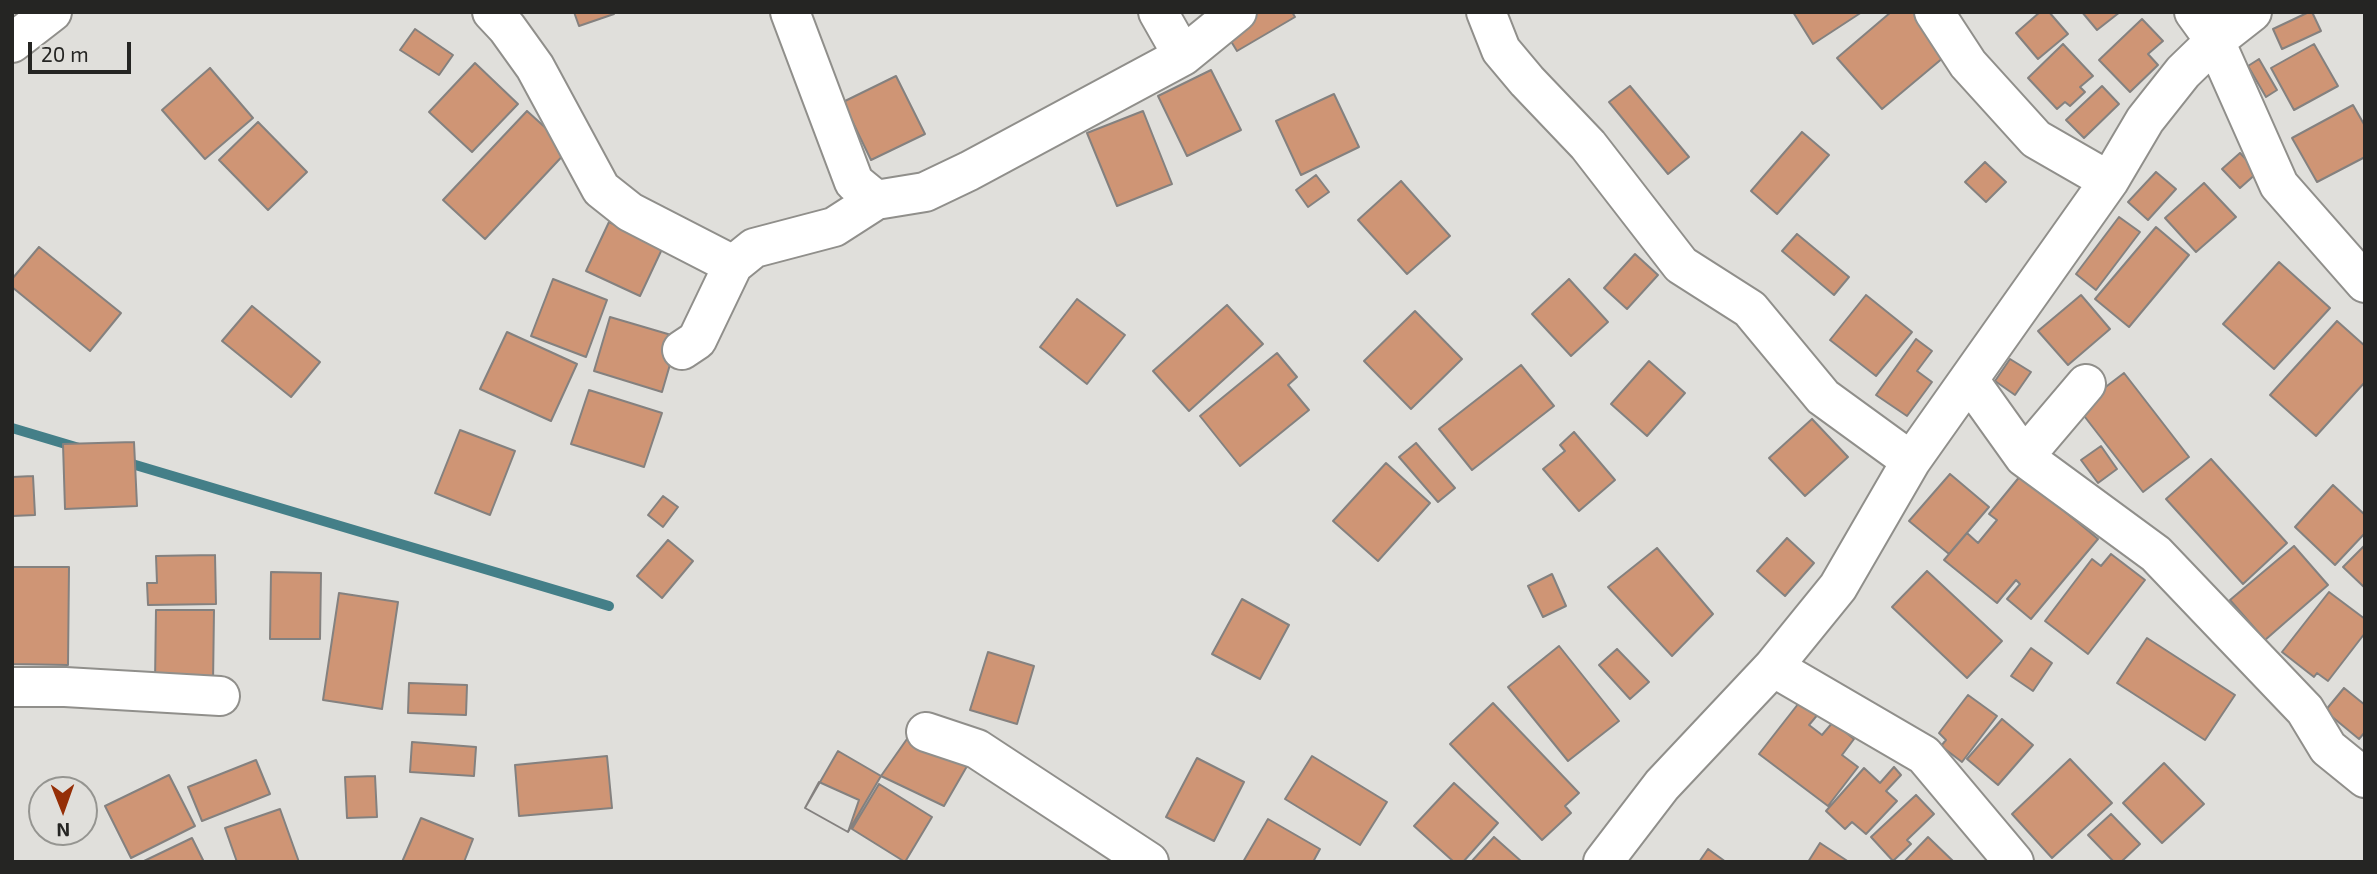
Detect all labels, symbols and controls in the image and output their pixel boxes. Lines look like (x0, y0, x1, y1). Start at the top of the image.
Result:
scale bar (32, 28, 135, 72)
text: 20 m (41, 41, 89, 66)
north arrow (28, 776, 98, 846)
text: N (56, 819, 70, 842)

